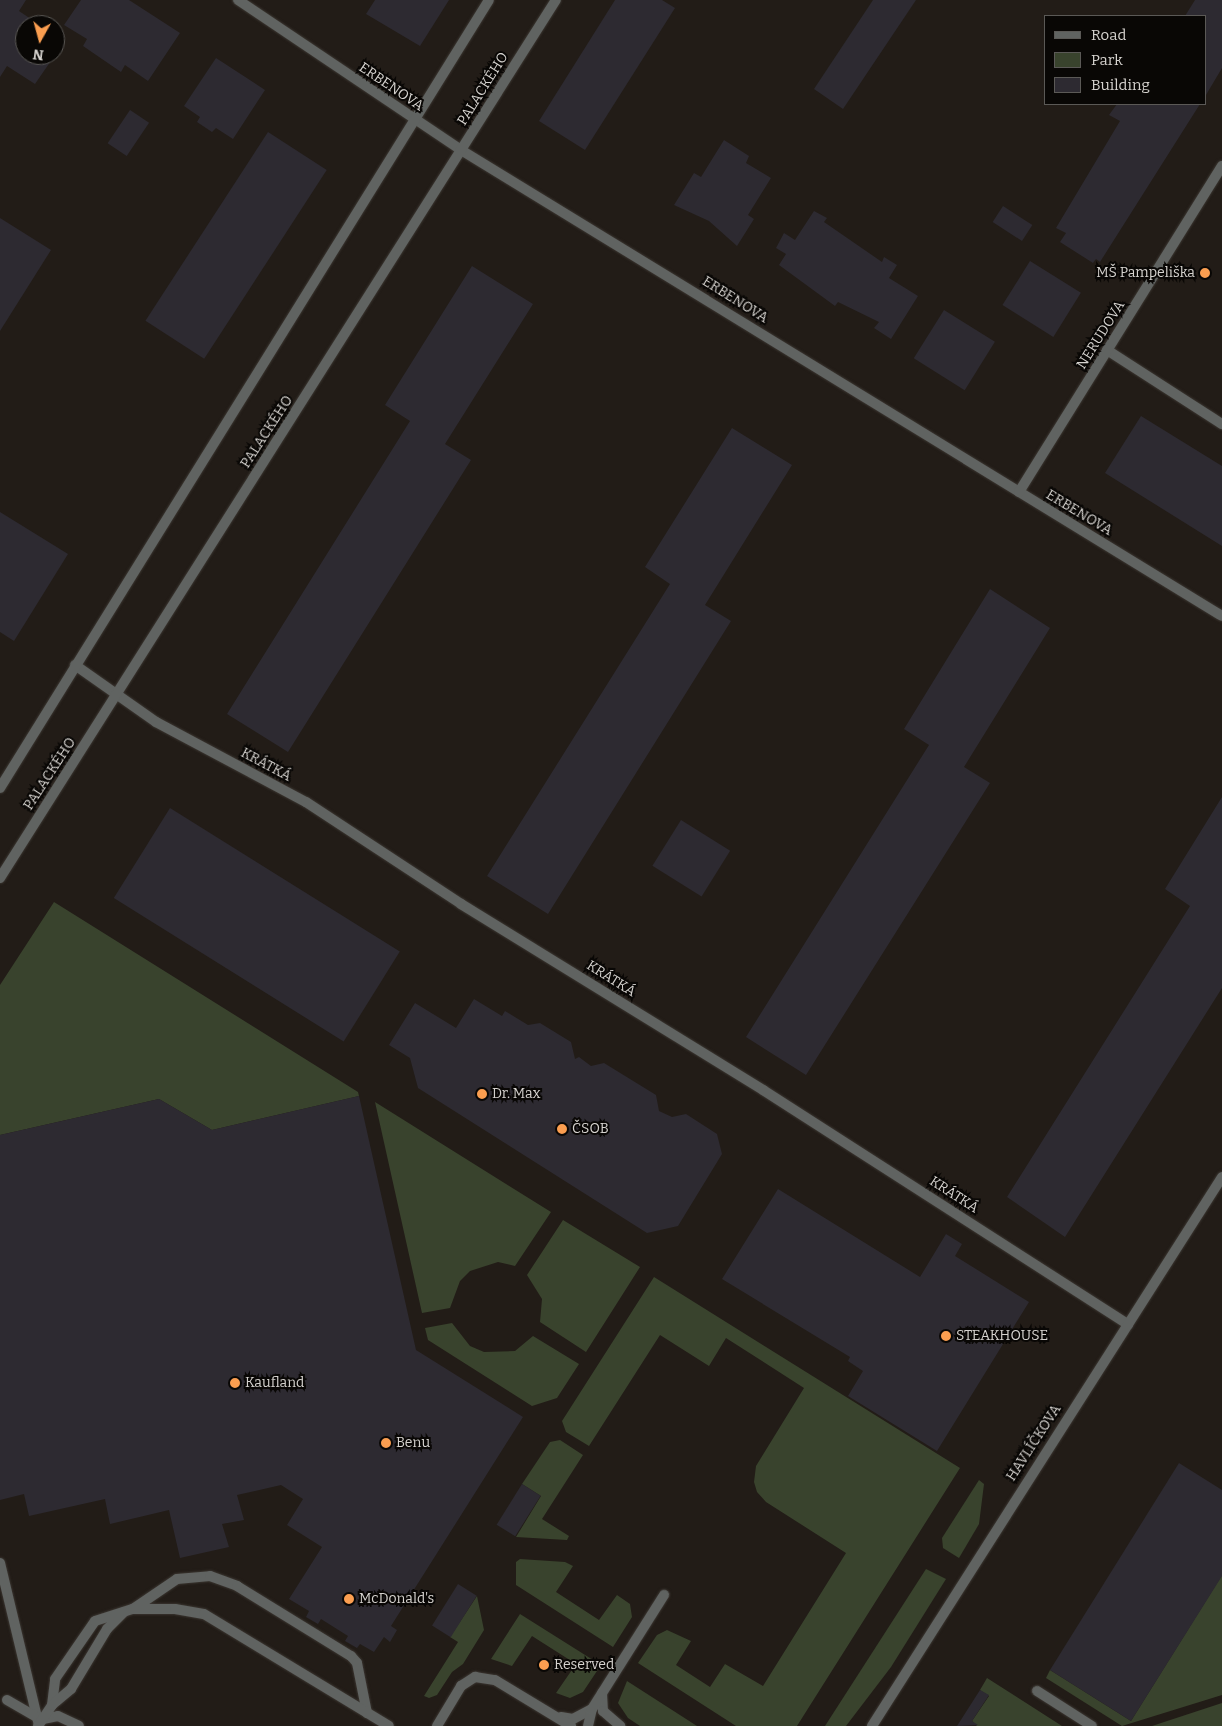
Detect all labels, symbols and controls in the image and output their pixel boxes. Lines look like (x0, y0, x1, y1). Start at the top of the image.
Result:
north arrow (15, 15, 65, 65)
legend (1044, 15, 1207, 105)
text: Road (1091, 26, 1126, 44)
text: N (32, 45, 45, 63)
street label: PALACKÉHO (454, 49, 512, 129)
text: Park (1091, 51, 1123, 69)
street label: ERBENOVA (355, 59, 427, 115)
text: Building (1091, 76, 1150, 94)
place label: MŠ Pampeliška (1096, 265, 1195, 281)
marker: MŠ Pampeliška (1199, 267, 1211, 279)
street label: ERBENOVA (699, 273, 771, 327)
street label: NERUDOVA (1073, 298, 1129, 372)
street label: PALACKÉHO (237, 393, 297, 471)
street label: ERBENOVA (1043, 487, 1115, 539)
street label: PALACKÉHO (20, 735, 80, 813)
street label: KRÁTKÁ (238, 745, 294, 785)
street label: KRÁTKÁ (583, 957, 639, 1001)
place label: Dr. Max (492, 1086, 540, 1102)
marker: Dr. Max (476, 1088, 488, 1100)
place label: ČSOB (572, 1121, 609, 1137)
marker: ČSOB (556, 1123, 568, 1135)
street label: KRÁTKÁ (926, 1173, 982, 1217)
place label: STEAKHOUSE (956, 1328, 1048, 1344)
marker: STEAKHOUSE (940, 1330, 952, 1342)
place label: Kaufland (245, 1375, 304, 1391)
marker: Kaufland (229, 1377, 241, 1389)
street label: HAVLÍČKOVA (1003, 1402, 1065, 1484)
place label: Benu (396, 1435, 430, 1451)
marker: Benu (380, 1437, 392, 1449)
place label: McDonald's (359, 1591, 434, 1607)
marker: McDonald's (343, 1593, 355, 1605)
place label: Reserved (554, 1657, 614, 1673)
marker: Reserved (538, 1659, 550, 1671)

